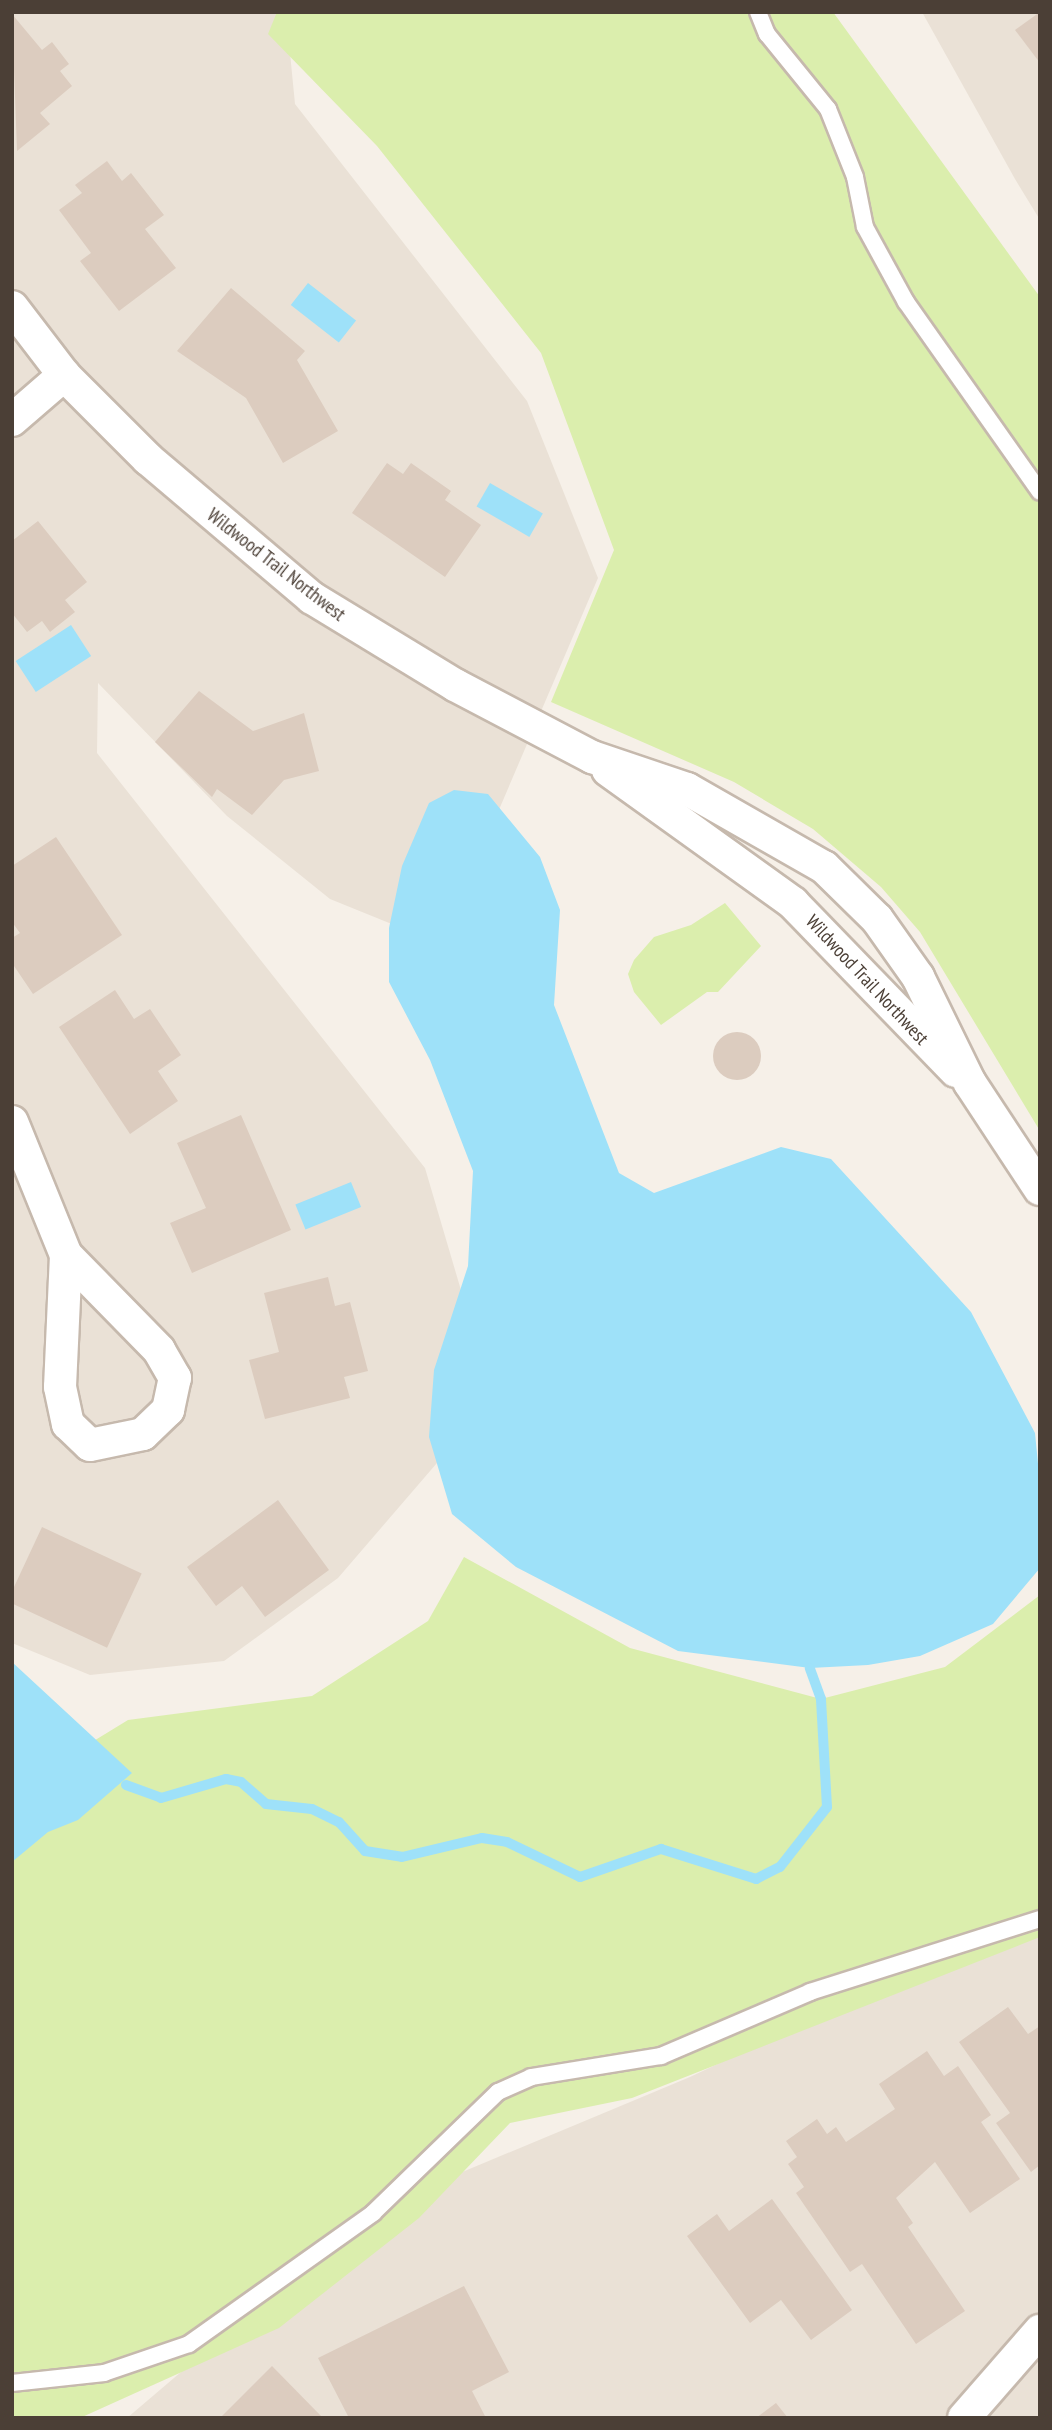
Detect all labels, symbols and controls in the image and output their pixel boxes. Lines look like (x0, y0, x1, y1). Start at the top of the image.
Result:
street label: Wildwood Trail Northwest (202, 504, 350, 626)
street label: Wildwood Trail Northwest (801, 910, 933, 1050)

